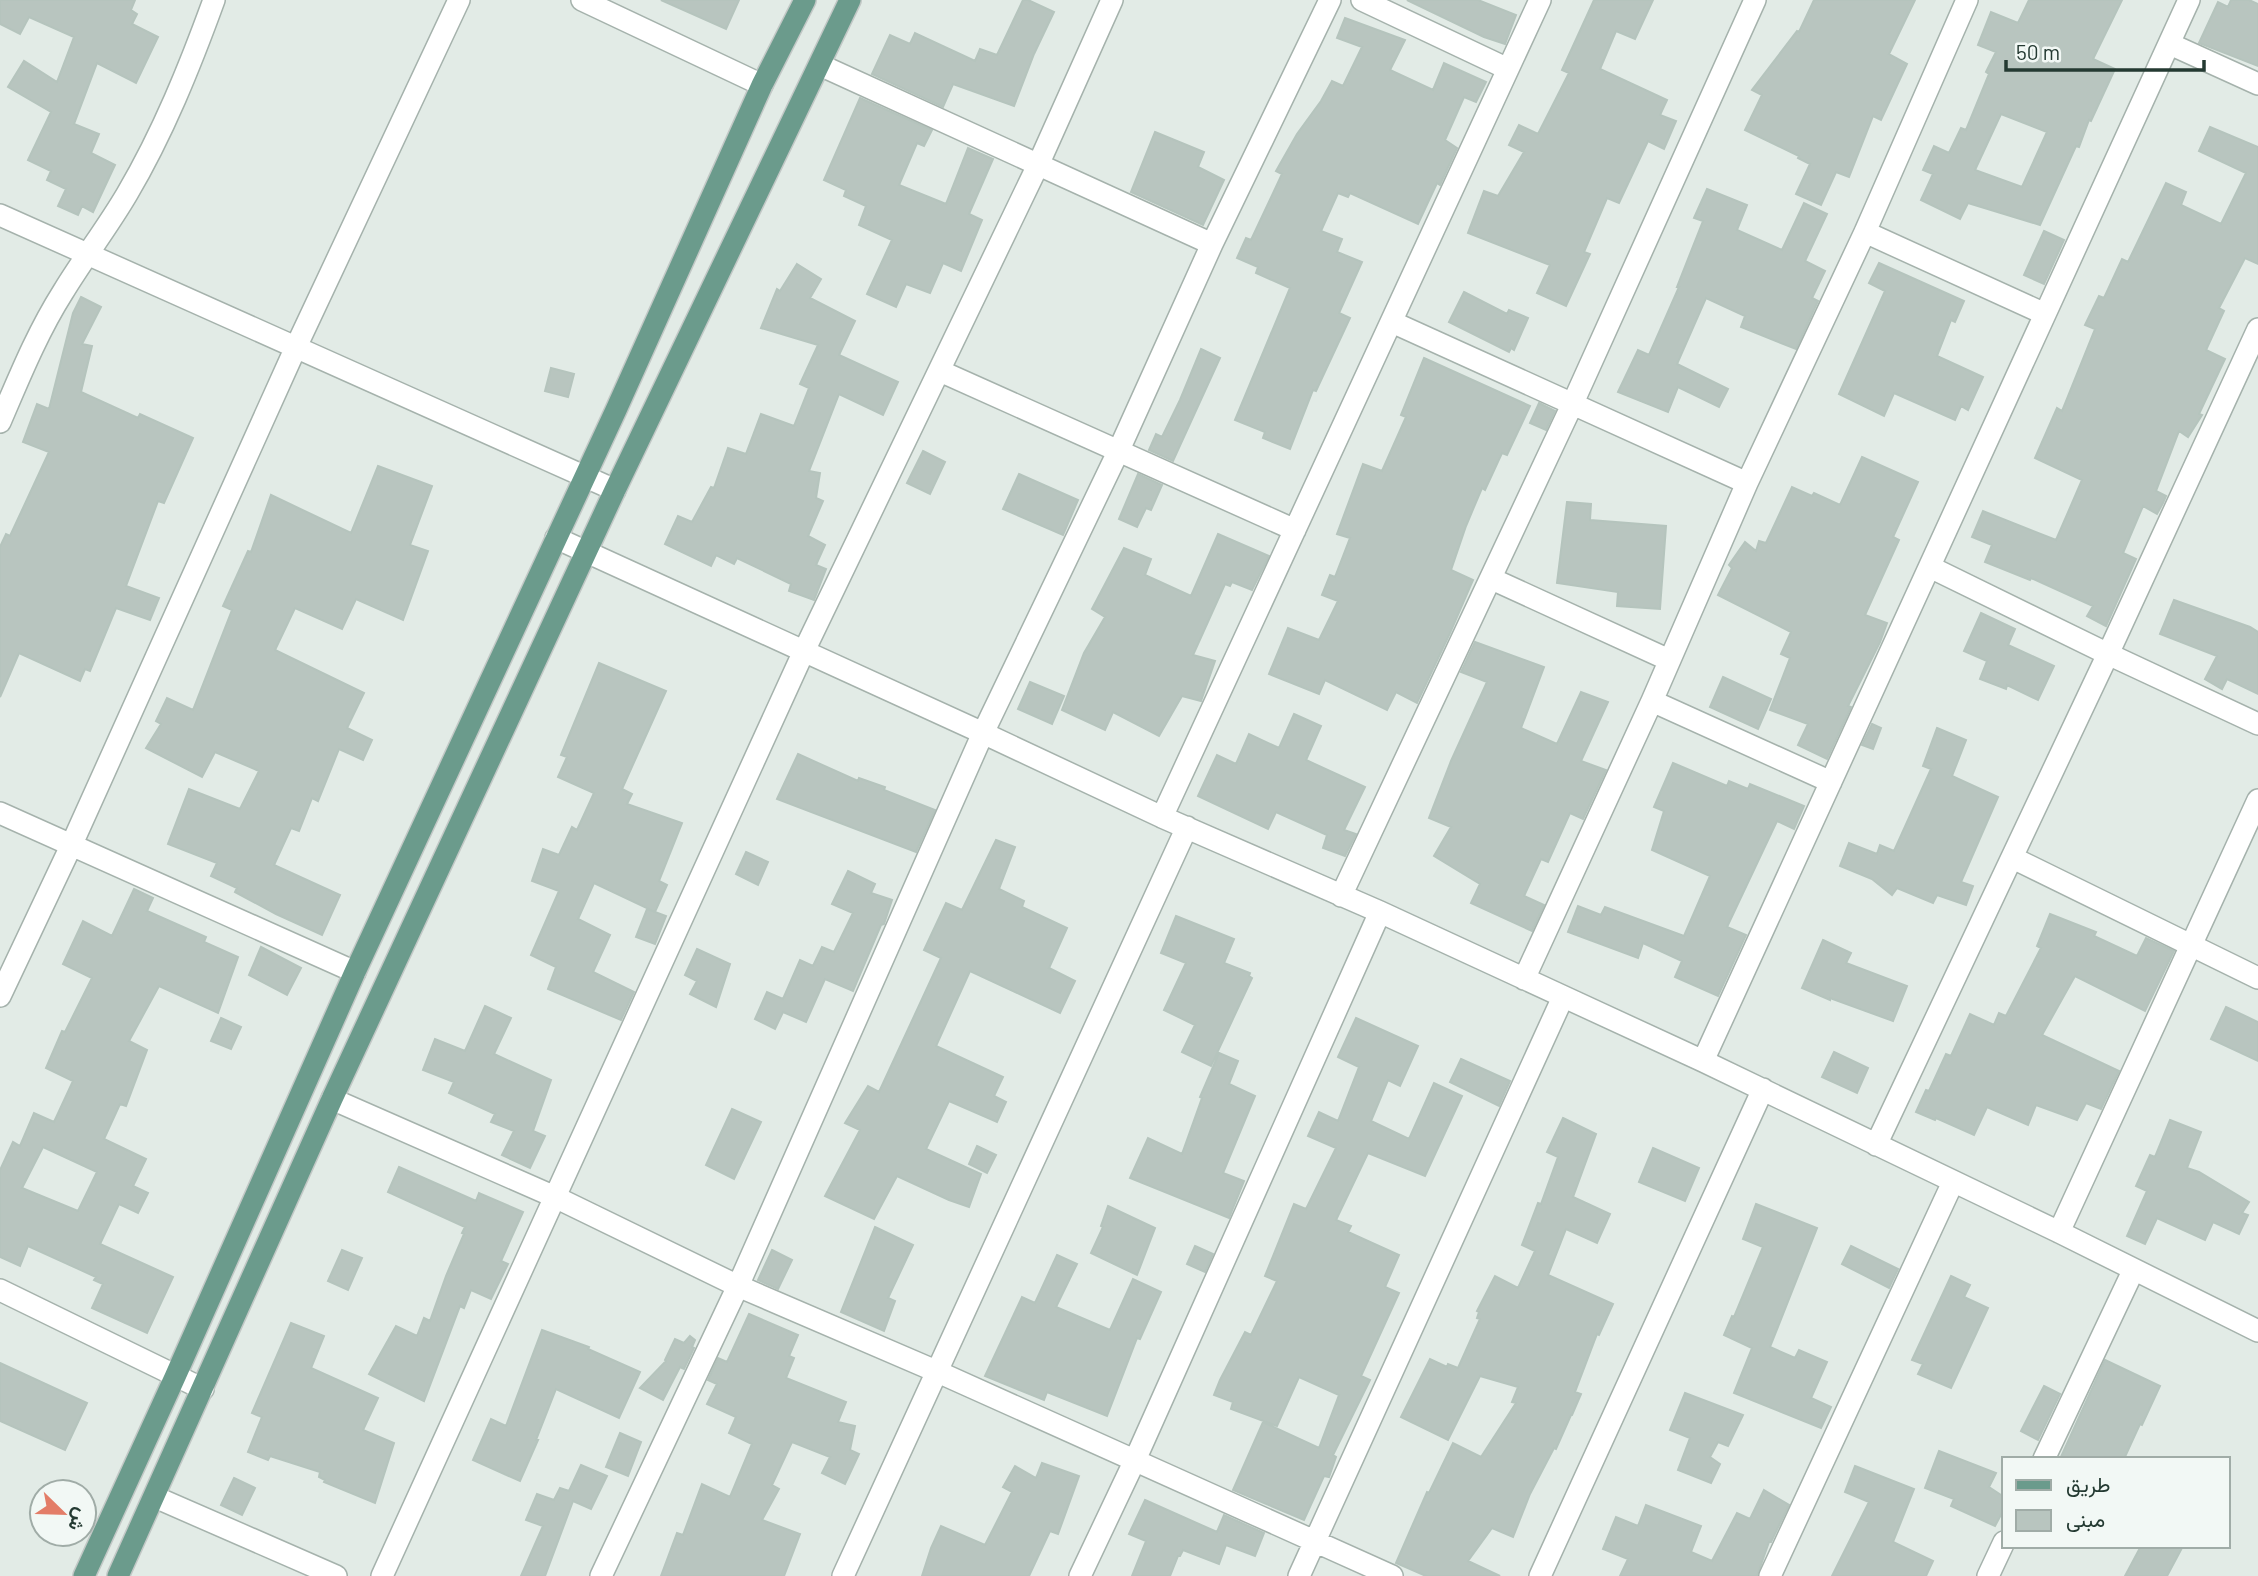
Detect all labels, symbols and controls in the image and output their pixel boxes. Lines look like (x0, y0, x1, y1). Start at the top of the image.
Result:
scale bar (2006, 28, 2204, 72)
text: 50 m (2016, 39, 2060, 64)
legend (2002, 1457, 2230, 1548)
text: طريق (2066, 1471, 2111, 1498)
north arrow (28, 1478, 98, 1548)
text: ش (63, 1504, 94, 1535)
text: مبنى (2066, 1506, 2105, 1532)

